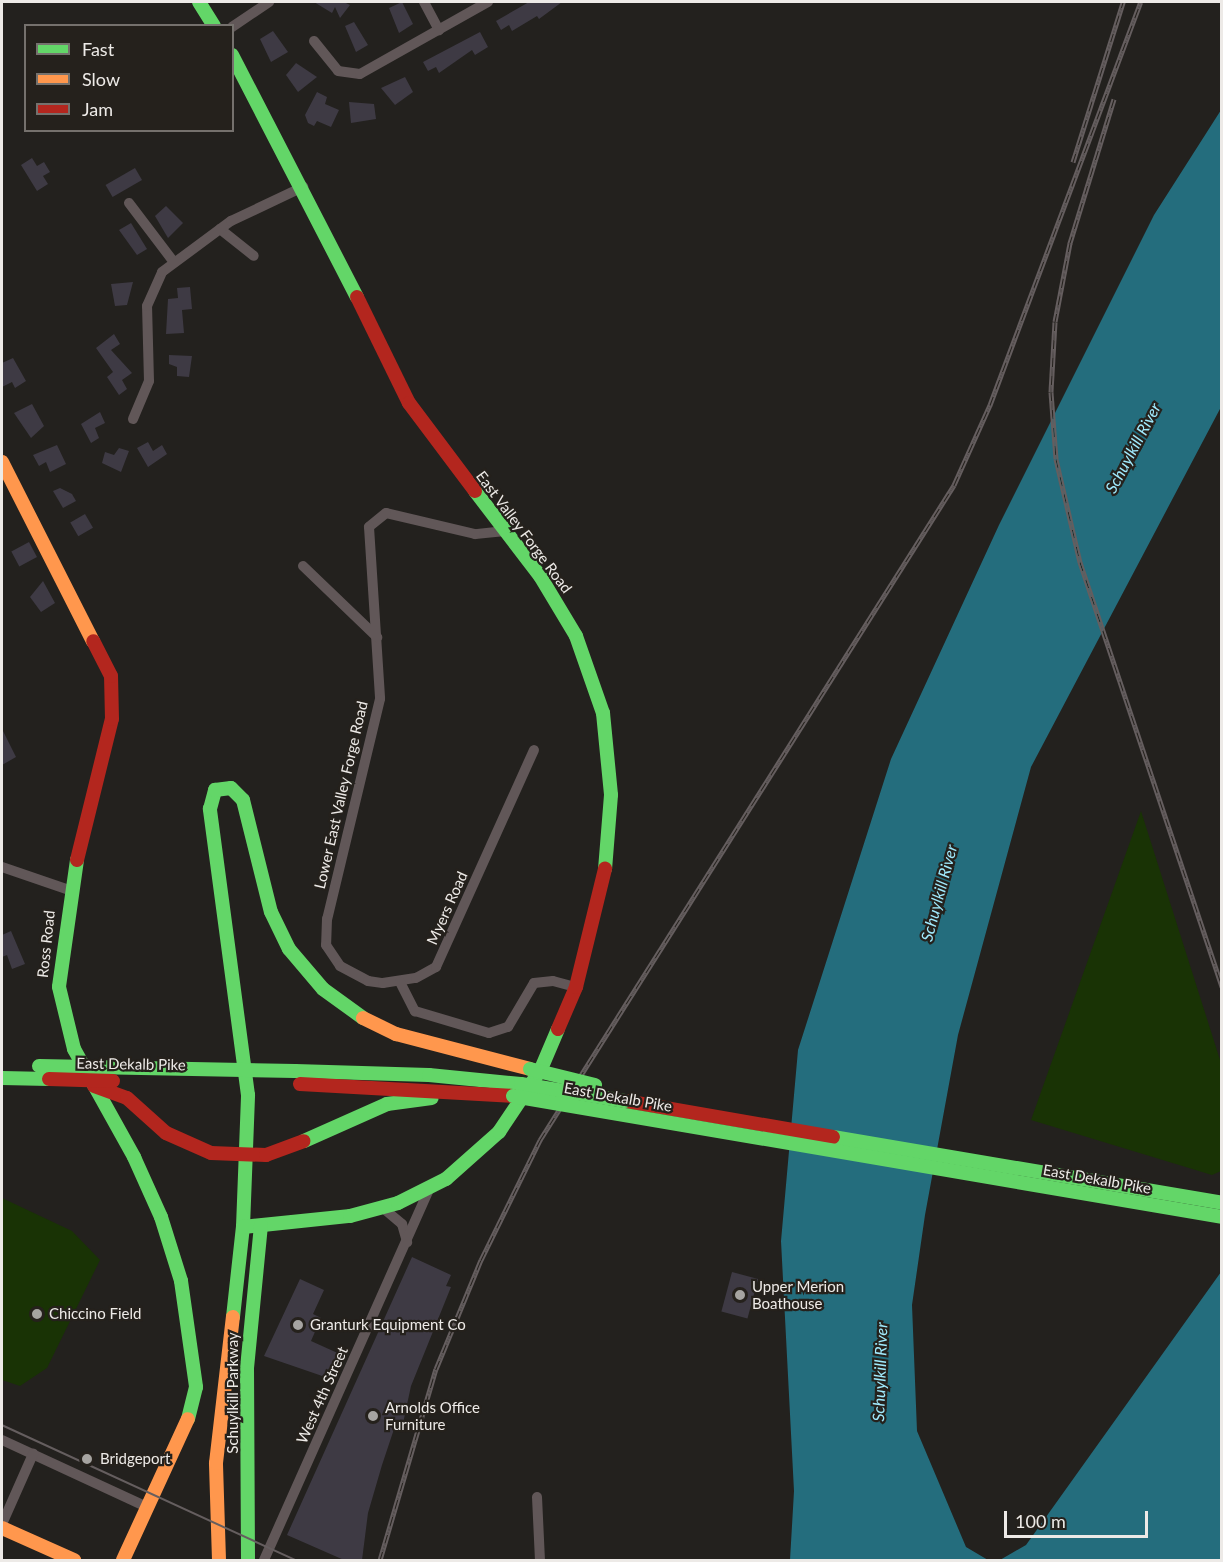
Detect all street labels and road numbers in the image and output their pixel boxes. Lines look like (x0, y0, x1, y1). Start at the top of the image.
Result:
street label: East Valley Forge Road (472, 467, 576, 597)
street label: Lower East Valley Forge Road (310, 699, 372, 891)
street label: Myers Road (423, 869, 471, 947)
street label: Ross Road (34, 909, 58, 979)
street label: East Dekalb Pike (76, 1054, 186, 1074)
street label: East Dekalb Pike (563, 1079, 673, 1115)
street label: East Dekalb Pike (1042, 1161, 1152, 1197)
street label: Schuylkill Parkway (224, 1332, 242, 1454)
street label: West 4th Street (293, 1344, 351, 1446)

